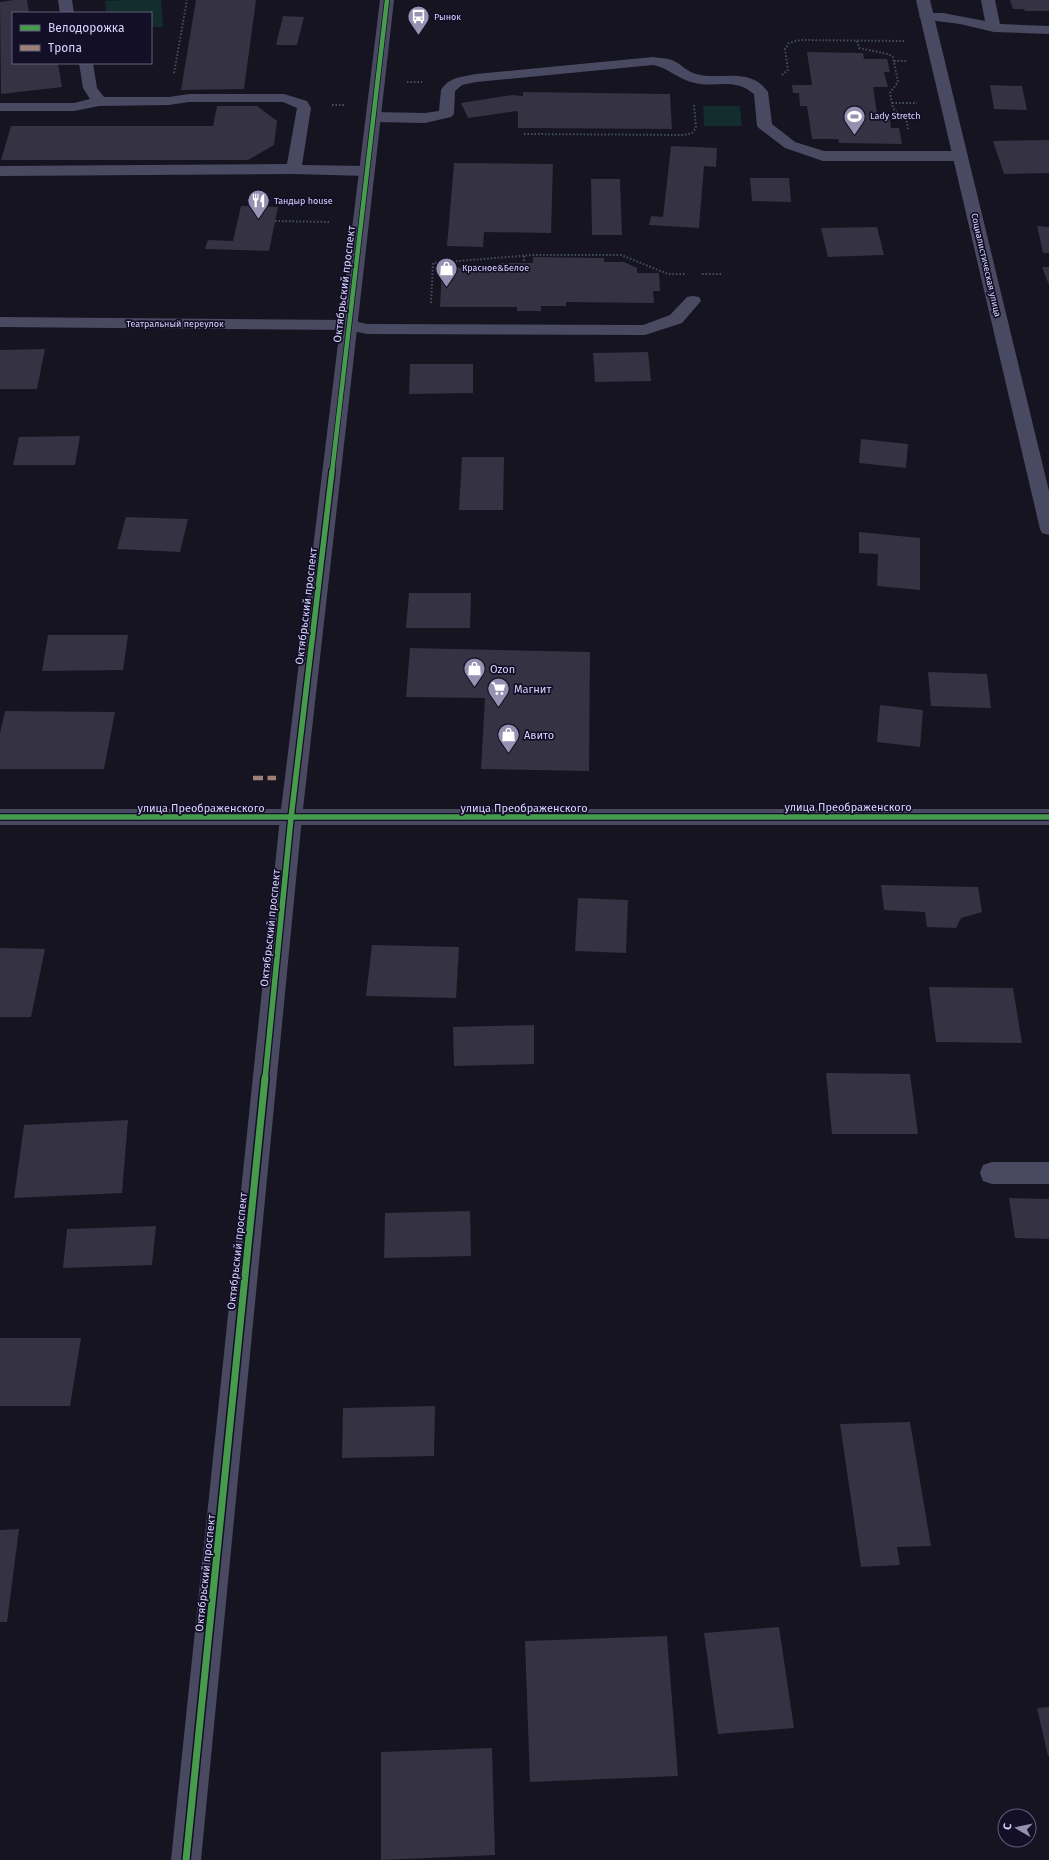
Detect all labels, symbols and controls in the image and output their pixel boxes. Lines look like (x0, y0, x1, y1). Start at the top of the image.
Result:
bus stop icon: Рынок (406, 4, 432, 37)
legend (12, 12, 152, 64)
place label: Рынок (434, 12, 461, 22)
text: Велодорожка (48, 21, 124, 35)
text: Тропа (48, 41, 82, 55)
sports icon: Lady Stretch (841, 103, 867, 136)
place label: Lady Stretch (870, 111, 920, 121)
restaurant icon: Тандыр house (246, 188, 272, 221)
place label: Тандыр house (274, 196, 333, 206)
street label: Социалистическая улица (969, 212, 1003, 318)
street label: Октябрьский проспект (331, 225, 358, 343)
shop icon: Красное&Белое (434, 255, 460, 288)
place label: Красное&Белое (462, 263, 529, 273)
street label: Театральный переулок (126, 319, 224, 329)
street label: Октябрьский проспект (293, 547, 320, 665)
shop icon: Ozon (462, 656, 488, 689)
place label: Ozon (490, 663, 515, 676)
supermarket icon: Магнит (486, 676, 512, 709)
place label: Магнит (514, 683, 551, 696)
shop icon: Авито (496, 722, 522, 755)
place label: Авито (524, 729, 554, 742)
street label: улица Преображенского (784, 801, 912, 814)
street label: улица Преображенского (137, 802, 265, 815)
street label: улица Преображенского (460, 802, 588, 815)
street label: Октябрьский проспект (258, 869, 283, 987)
street label: Октябрьский проспект (225, 1192, 250, 1310)
street label: Октябрьский проспект (193, 1514, 218, 1632)
north arrow (997, 1808, 1037, 1848)
text: С (1001, 1822, 1015, 1831)

